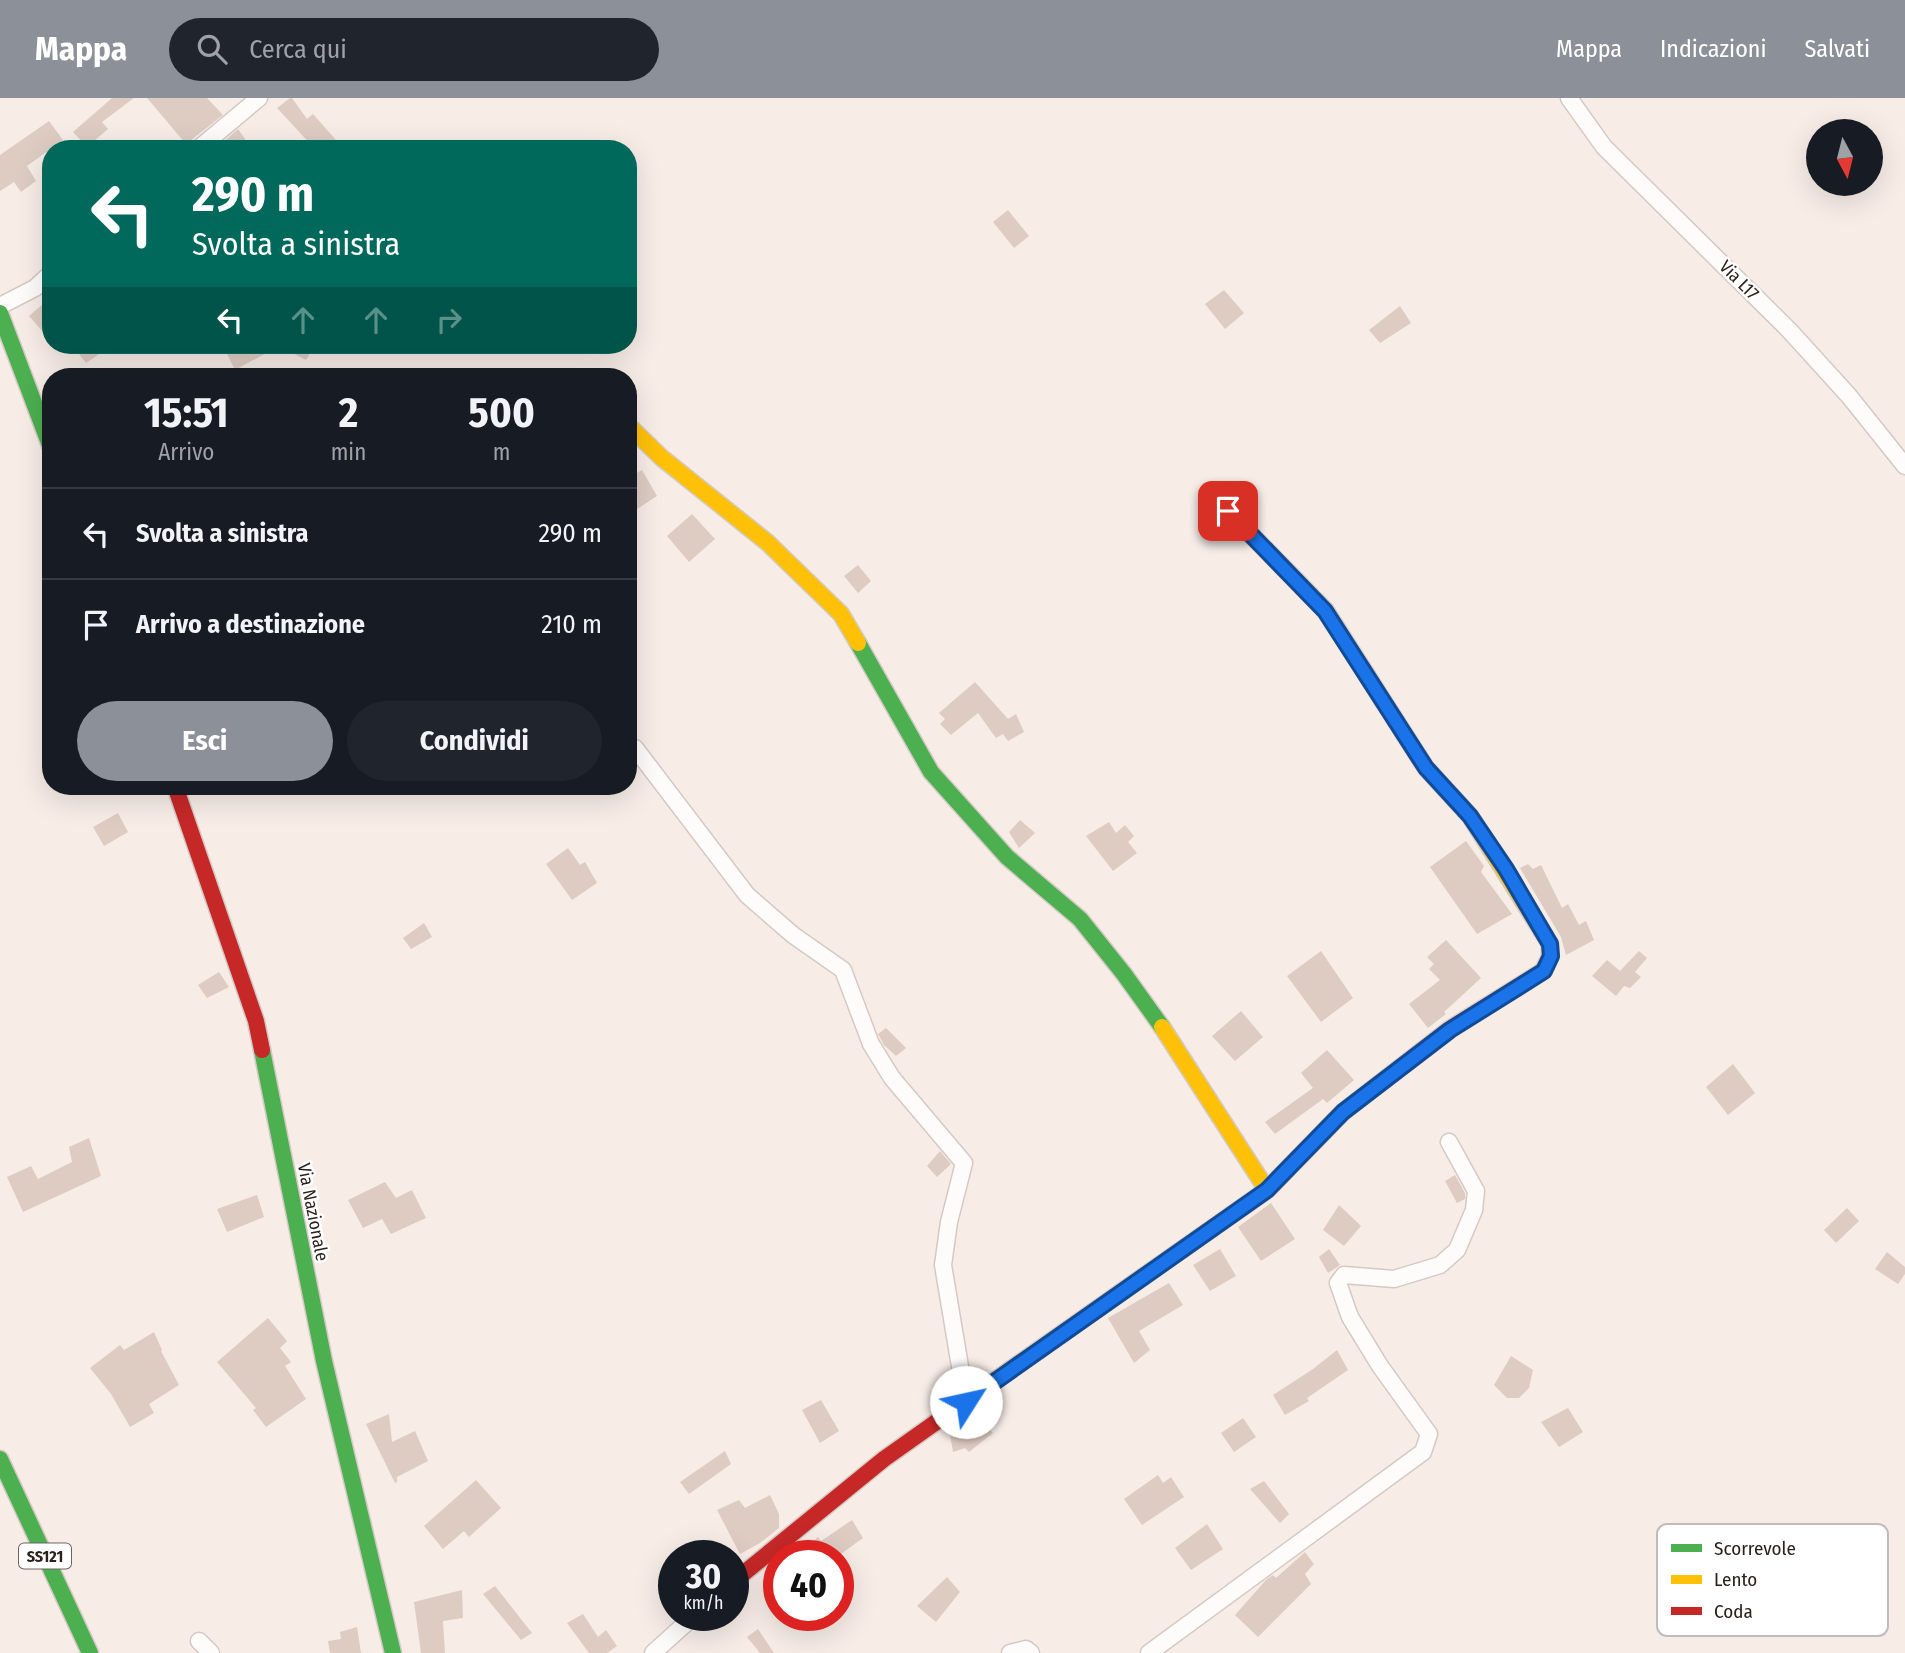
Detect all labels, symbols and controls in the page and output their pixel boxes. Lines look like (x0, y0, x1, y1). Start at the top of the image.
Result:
search box (169, 18, 659, 81)
text: Mappa (35, 29, 127, 69)
icon: search (193, 30, 231, 68)
text: Cerca qui (249, 34, 347, 65)
text: Mappa (1556, 35, 1622, 63)
text: Indicazioni (1660, 35, 1766, 63)
text: Salvati (1804, 35, 1870, 63)
north arrow (1806, 119, 1883, 196)
map controls (1806, 119, 1883, 196)
text: 290 m (192, 165, 314, 224)
icon: left (77, 168, 168, 259)
text: Svolta a sinistra (192, 225, 400, 263)
street label: Via L17 (1715, 256, 1763, 304)
icon: left (211, 301, 249, 339)
icon: ahead (284, 301, 322, 339)
icon: ahead (357, 301, 395, 339)
icon: right (430, 301, 468, 339)
text: 15:51 (144, 388, 229, 438)
text: 2 (339, 388, 358, 438)
text: 500 (468, 388, 535, 438)
text: Arrivo (158, 438, 214, 466)
text: min (331, 438, 366, 466)
text: m (493, 438, 510, 466)
pin (1198, 481, 1258, 541)
icon: arrive (1209, 492, 1247, 530)
icon: left (77, 515, 115, 553)
text: Svolta a sinistra (136, 518, 308, 549)
text: 290 m (538, 518, 602, 549)
icon: arrive (77, 606, 115, 644)
text: Arrivo a destinazione (136, 609, 365, 640)
text: 210 m (541, 609, 602, 640)
button: Esci (77, 701, 333, 781)
button: Condividi (347, 701, 602, 781)
street label: Via Nazionale (293, 1161, 333, 1263)
position arrow (929, 1365, 1003, 1439)
legend (1657, 1524, 1888, 1636)
text: Scorrevole (1714, 1537, 1796, 1560)
speed limit sign: 40 (763, 1540, 854, 1631)
road number: SS121 (19, 1544, 71, 1568)
text: 30 (686, 1555, 721, 1597)
text: Lento (1714, 1568, 1757, 1591)
text: km/h (683, 1592, 724, 1614)
text: Coda (1714, 1600, 1753, 1623)

